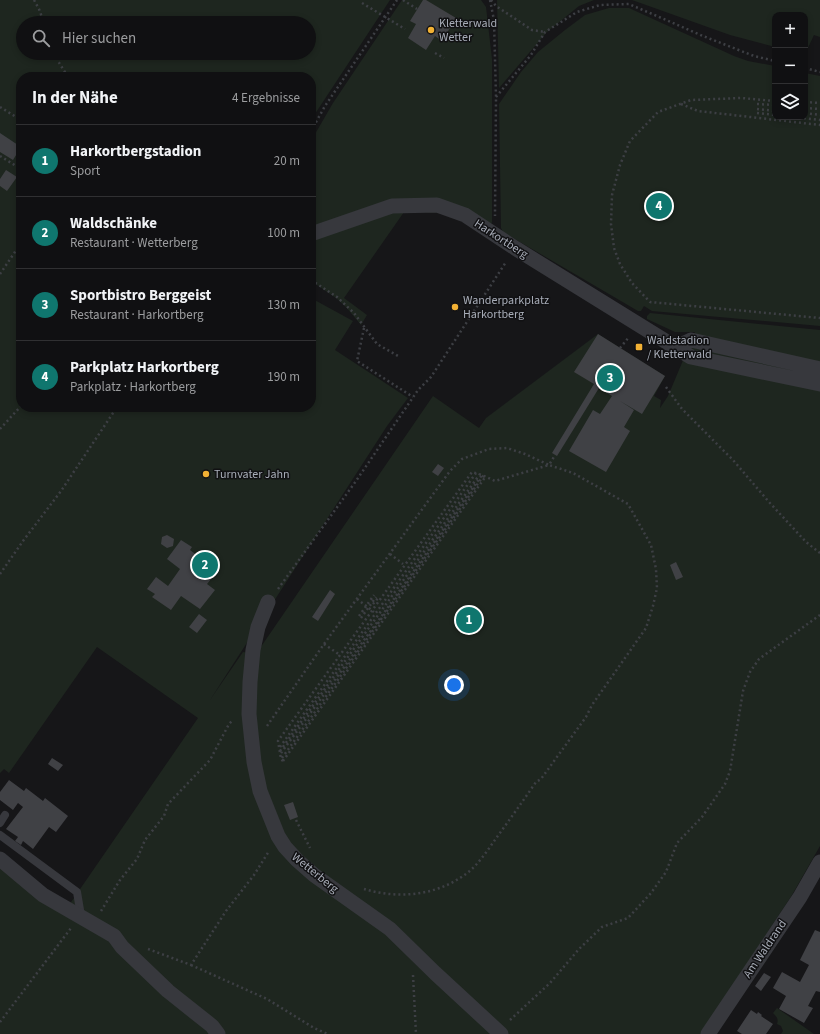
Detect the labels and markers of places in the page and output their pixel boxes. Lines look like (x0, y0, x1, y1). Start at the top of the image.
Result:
place label: Kletterwald Wetter (439, 15, 497, 46)
marker: Kletterwald Wetter (426, 25, 436, 35)
pin: 4 (646, 191, 672, 221)
place label: Wanderparkplatz Harkortberg (463, 292, 549, 323)
marker: Wanderparkplatz Harkortberg (450, 302, 460, 312)
place label: Waldstadion / Kletterwald (647, 332, 712, 363)
marker: Waldstadion / Kletterwald (634, 342, 644, 352)
pin: 3 (597, 363, 623, 393)
place label: Turnvater Jahn (214, 466, 290, 483)
marker: Turnvater Jahn (201, 469, 211, 479)
pin: 2 (192, 550, 218, 580)
pin: 1 (456, 605, 482, 635)

